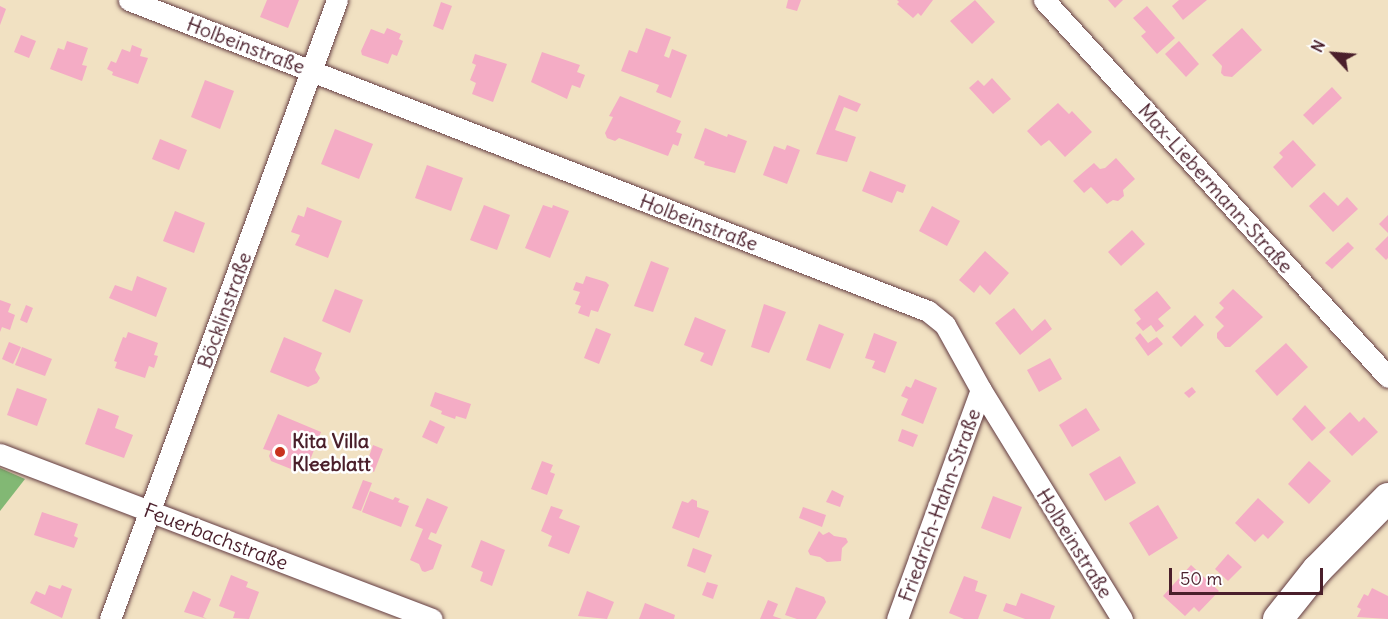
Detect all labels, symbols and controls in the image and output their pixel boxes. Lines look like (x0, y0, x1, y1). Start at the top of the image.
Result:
street label: Holbeinstraße (183, 11, 309, 79)
north arrow (1304, 24, 1364, 84)
text: N (1306, 37, 1329, 55)
street label: Max-Liebermann-Straße (1134, 98, 1298, 278)
street label: Holbeinstraße (636, 188, 762, 256)
street label: Böcklinstraße (192, 249, 256, 371)
street label: Friedrich-Hahn-Straße (893, 405, 985, 605)
place label: Kita Villa Kleeblatt (292, 428, 371, 475)
marker: Kita Villa Kleeblatt (273, 445, 287, 459)
street label: Holbeinstraße (1032, 484, 1118, 602)
street label: Feuerbachstraße (141, 497, 291, 575)
scale bar (1172, 556, 1326, 594)
text: 50 m (1180, 567, 1222, 590)

